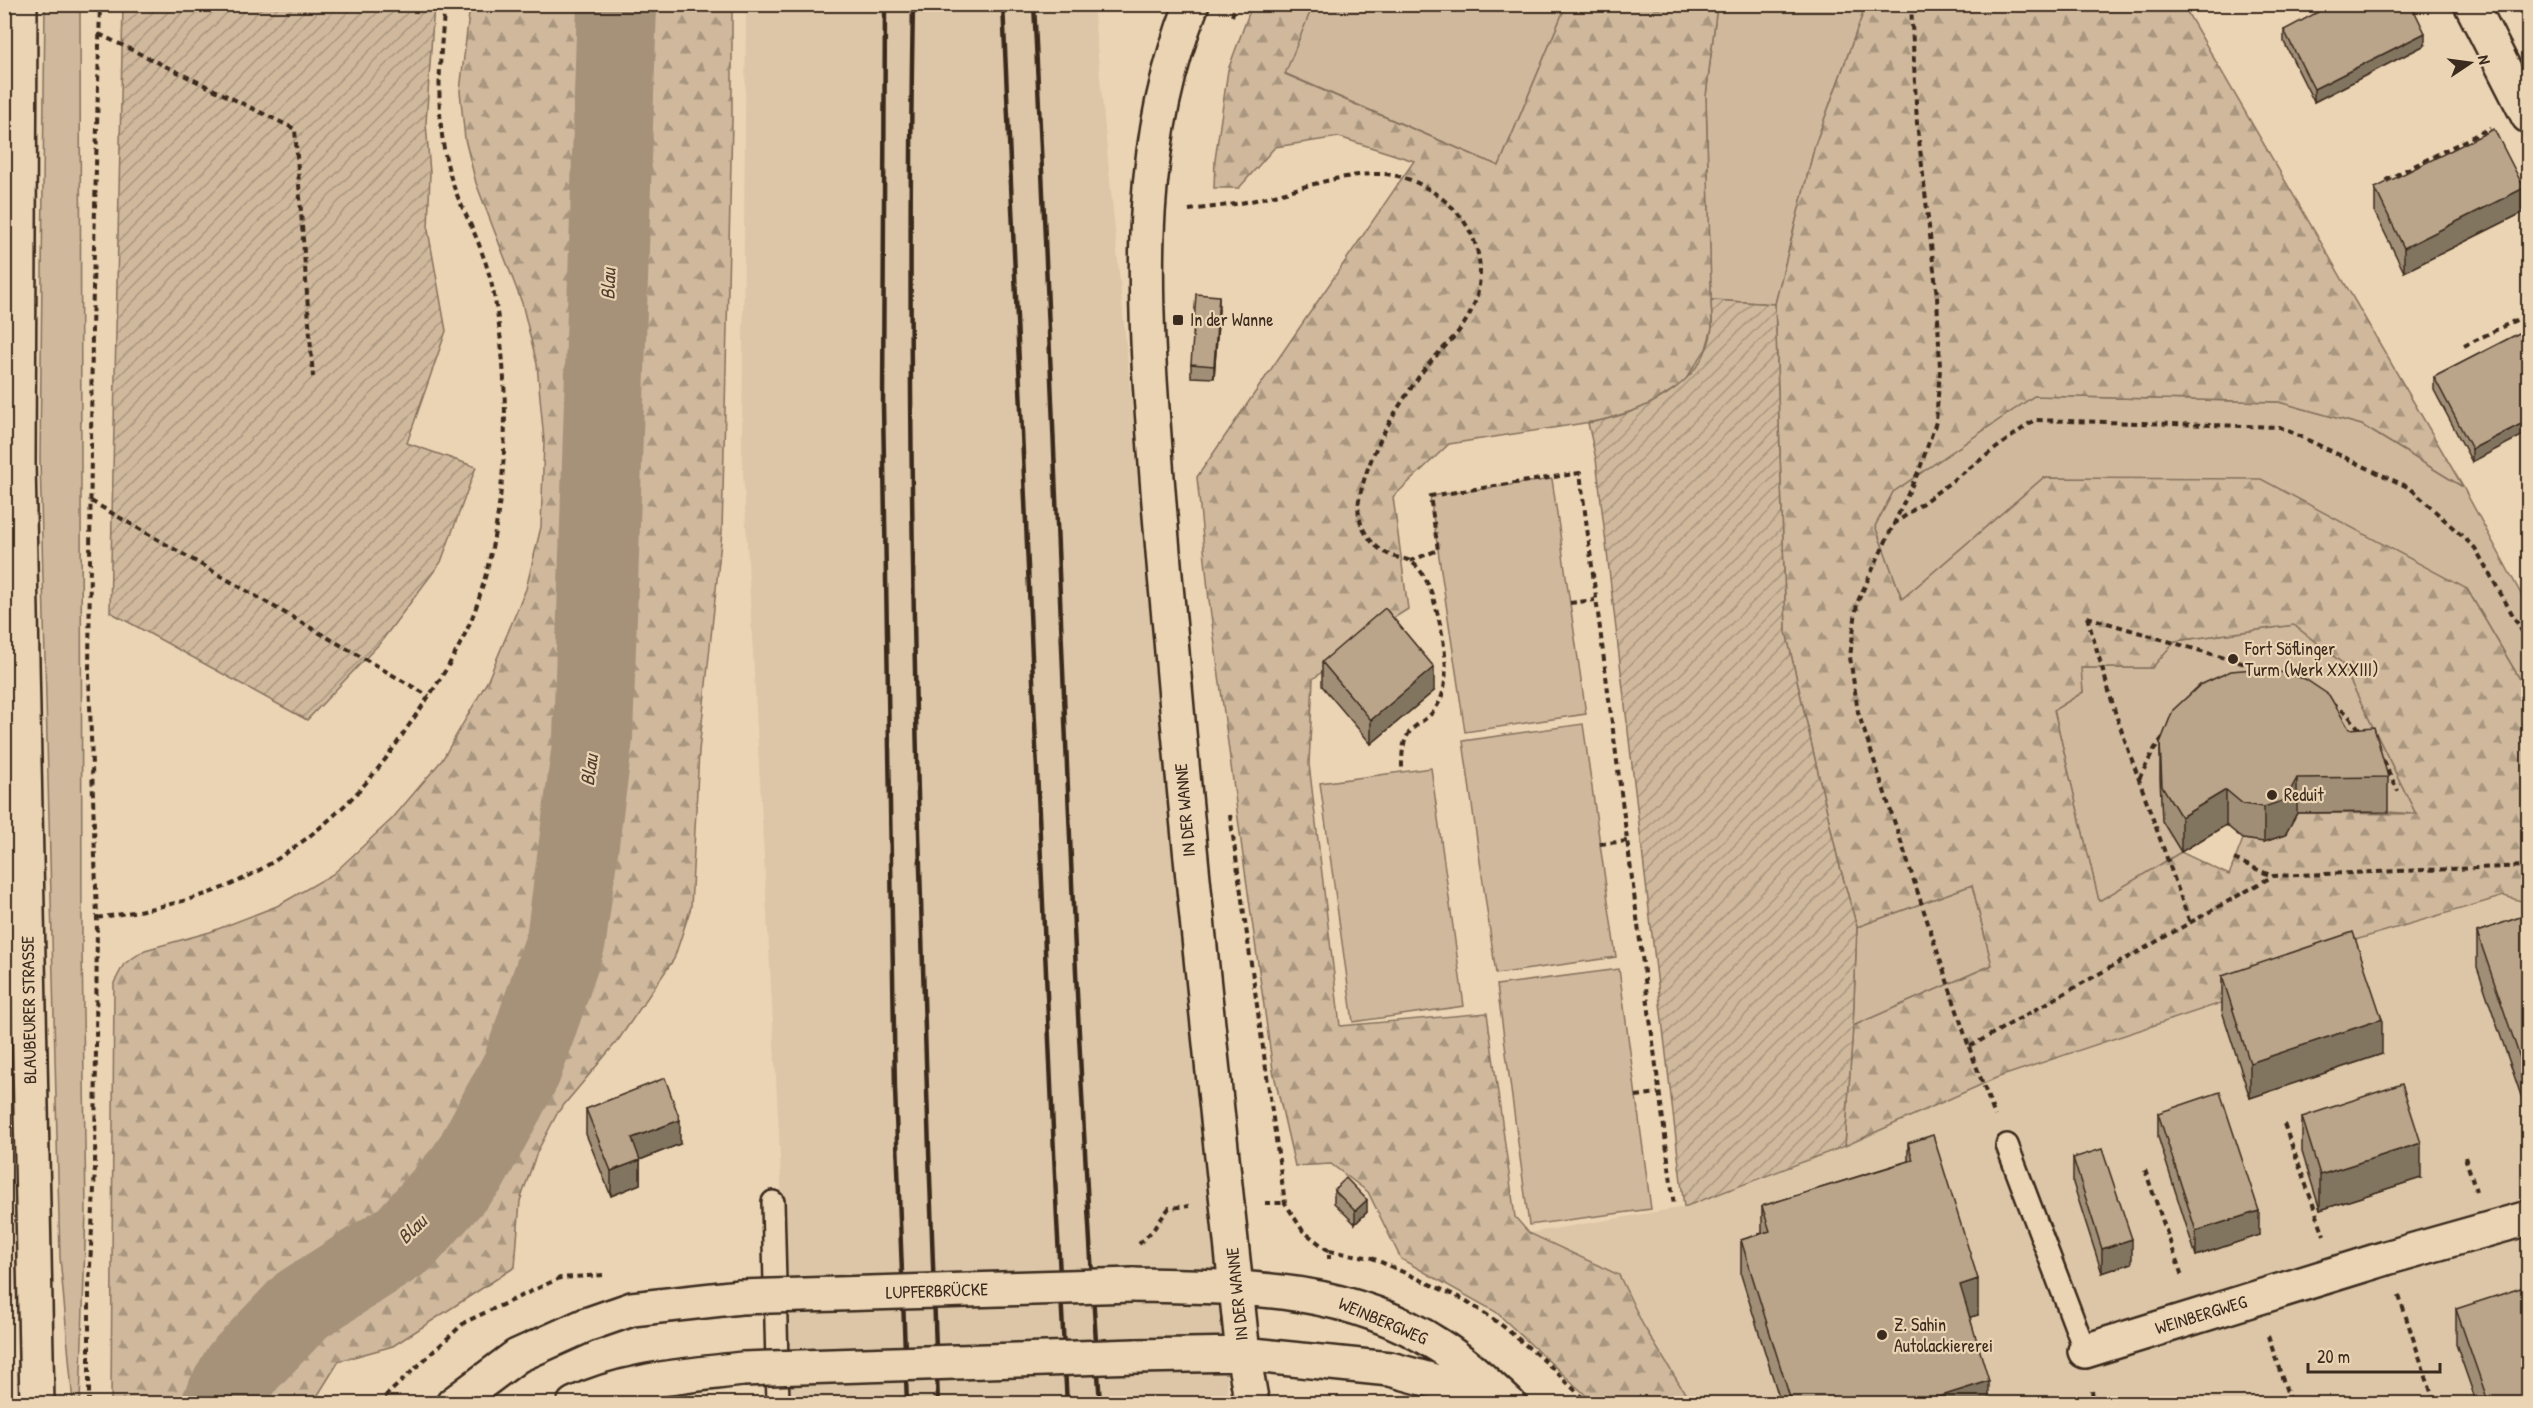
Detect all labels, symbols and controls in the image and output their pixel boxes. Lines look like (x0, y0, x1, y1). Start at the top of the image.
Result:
north arrow (2440, 33, 2500, 93)
text: N (2473, 53, 2496, 67)
water label: Blau (593, 266, 622, 300)
place label: In der Wanne (1190, 307, 1273, 332)
marker: In der Wanne (1171, 313, 1185, 327)
place label: Fort Söflinger Turm (Werk XXXIII) (2244, 636, 2378, 682)
marker: Fort Söflinger Turm (Werk XXXIII) (2226, 652, 2240, 666)
water label: Blau (573, 751, 604, 787)
street label: IN DER WANNE (1168, 762, 1201, 858)
place label: Reduit (2284, 782, 2325, 807)
marker: Reduit (2265, 788, 2279, 802)
street label: BLAUBEURER STRASSE (15, 936, 42, 1084)
water label: Blau (391, 1207, 434, 1249)
street label: IN DER WANNE (1219, 1246, 1254, 1342)
street label: LUPFERBRÜCKE (885, 1276, 989, 1305)
street label: WEINBERGWEG (2152, 1289, 2250, 1340)
street label: WEINBERGWEG (1335, 1291, 1432, 1351)
place label: Z. Sahin Autolackiererei (1894, 1312, 1993, 1358)
marker: Z. Sahin Autolackiererei (1875, 1328, 1889, 1342)
scale bar (2308, 1336, 2440, 1374)
text: 20 m (2317, 1344, 2350, 1369)

